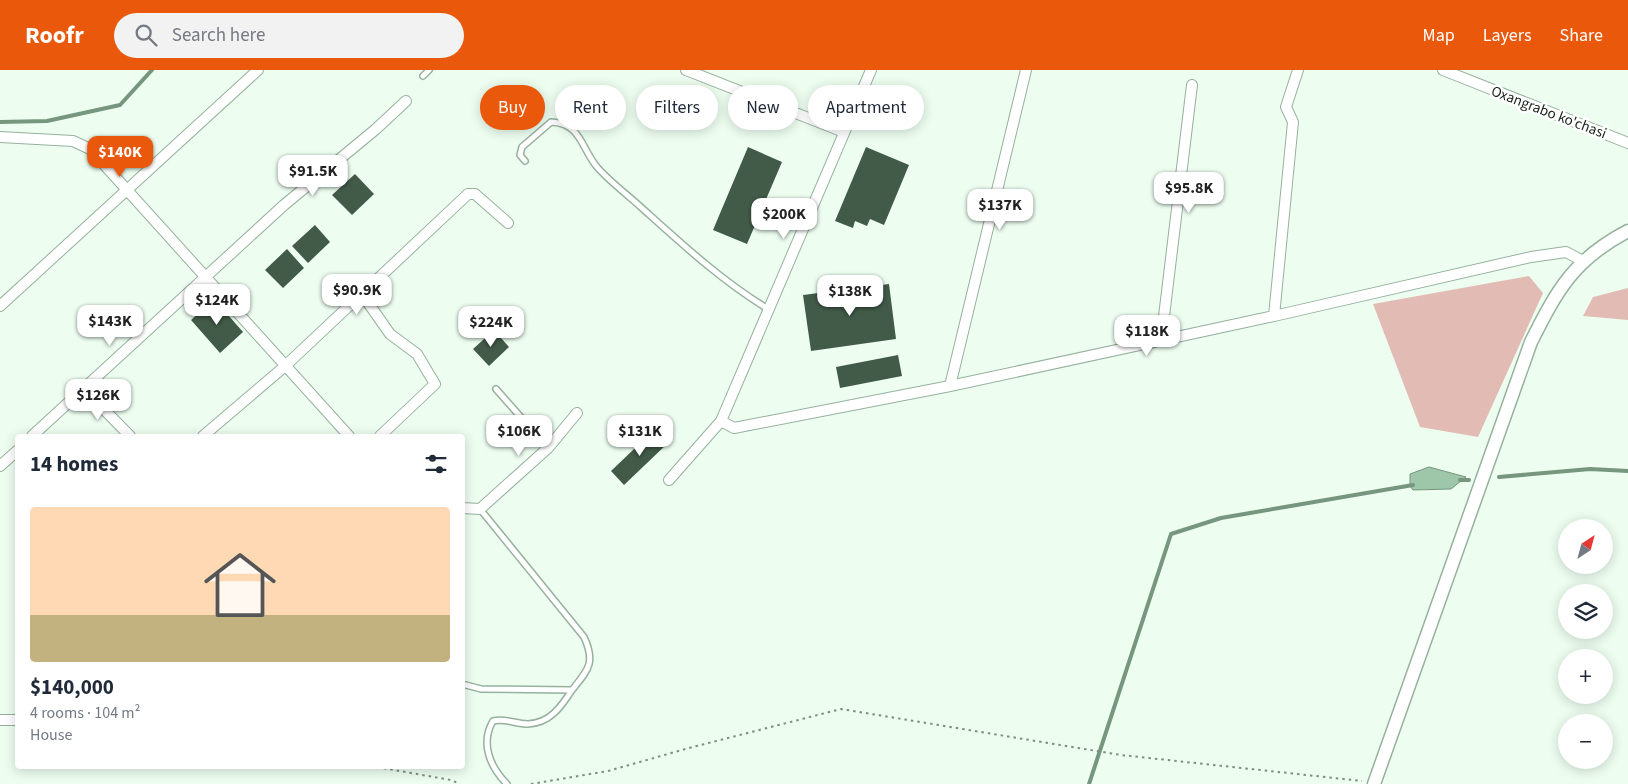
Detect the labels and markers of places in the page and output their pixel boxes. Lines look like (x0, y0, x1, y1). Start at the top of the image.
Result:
pin: $140K (85, 136, 155, 178)
pin: $91.5K (272, 154, 354, 197)
pin: $95.8K (1148, 172, 1230, 214)
pin: $137K (965, 189, 1035, 231)
pin: $200K (749, 198, 819, 240)
pin: $90.9K (316, 274, 398, 316)
pin: $138K (815, 274, 885, 317)
pin: $124K (182, 284, 252, 326)
pin: $143K (75, 304, 145, 347)
pin: $224K (456, 306, 526, 348)
pin: $118K (1112, 314, 1182, 357)
pin: $126K (63, 378, 133, 421)
pin: $106K (484, 414, 554, 457)
pin: $131K (605, 414, 675, 457)

